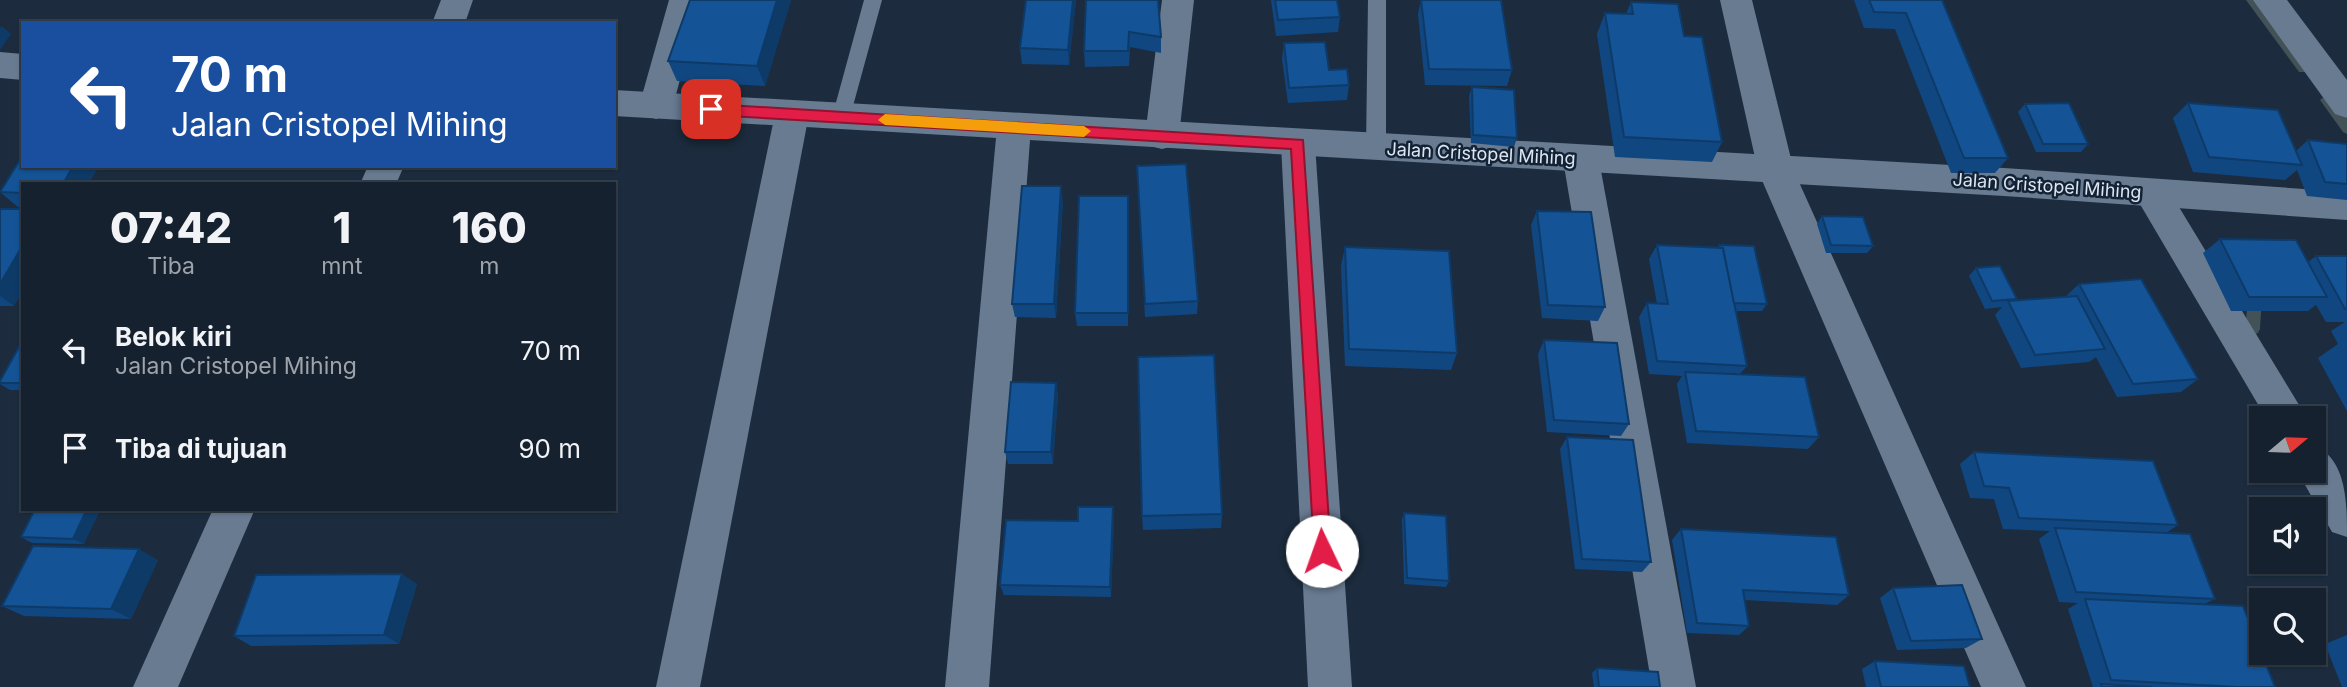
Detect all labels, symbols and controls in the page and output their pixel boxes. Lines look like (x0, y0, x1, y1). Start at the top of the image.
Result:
text: 70 m (171, 45, 288, 104)
icon: left (56, 49, 147, 140)
pin (681, 79, 741, 139)
icon: arrive (692, 90, 730, 128)
text: Jalan Cristopel Mihing (171, 105, 508, 144)
street label: Jalan Cristopel Mihing (1386, 138, 1576, 169)
street label: Jalan Cristopel Mihing (1952, 168, 2142, 203)
text: 07:42 (110, 202, 232, 253)
text: 1 (333, 202, 351, 253)
text: 160 (452, 202, 527, 253)
text: Tiba (147, 252, 195, 280)
text: mnt (321, 252, 362, 280)
text: m (479, 252, 499, 280)
text: Belok kiri (115, 321, 232, 352)
icon: left (56, 331, 94, 369)
text: 70 m (520, 335, 581, 366)
text: Jalan Cristopel Mihing (115, 352, 357, 380)
north arrow (2249, 406, 2326, 483)
map controls (2249, 406, 2326, 665)
icon: arrive (56, 429, 94, 467)
text: Tiba di tujuan (115, 433, 287, 464)
text: 90 m (518, 433, 581, 464)
button: sound (2249, 497, 2326, 574)
position arrow (1285, 514, 1359, 588)
button: search (2249, 588, 2326, 665)

